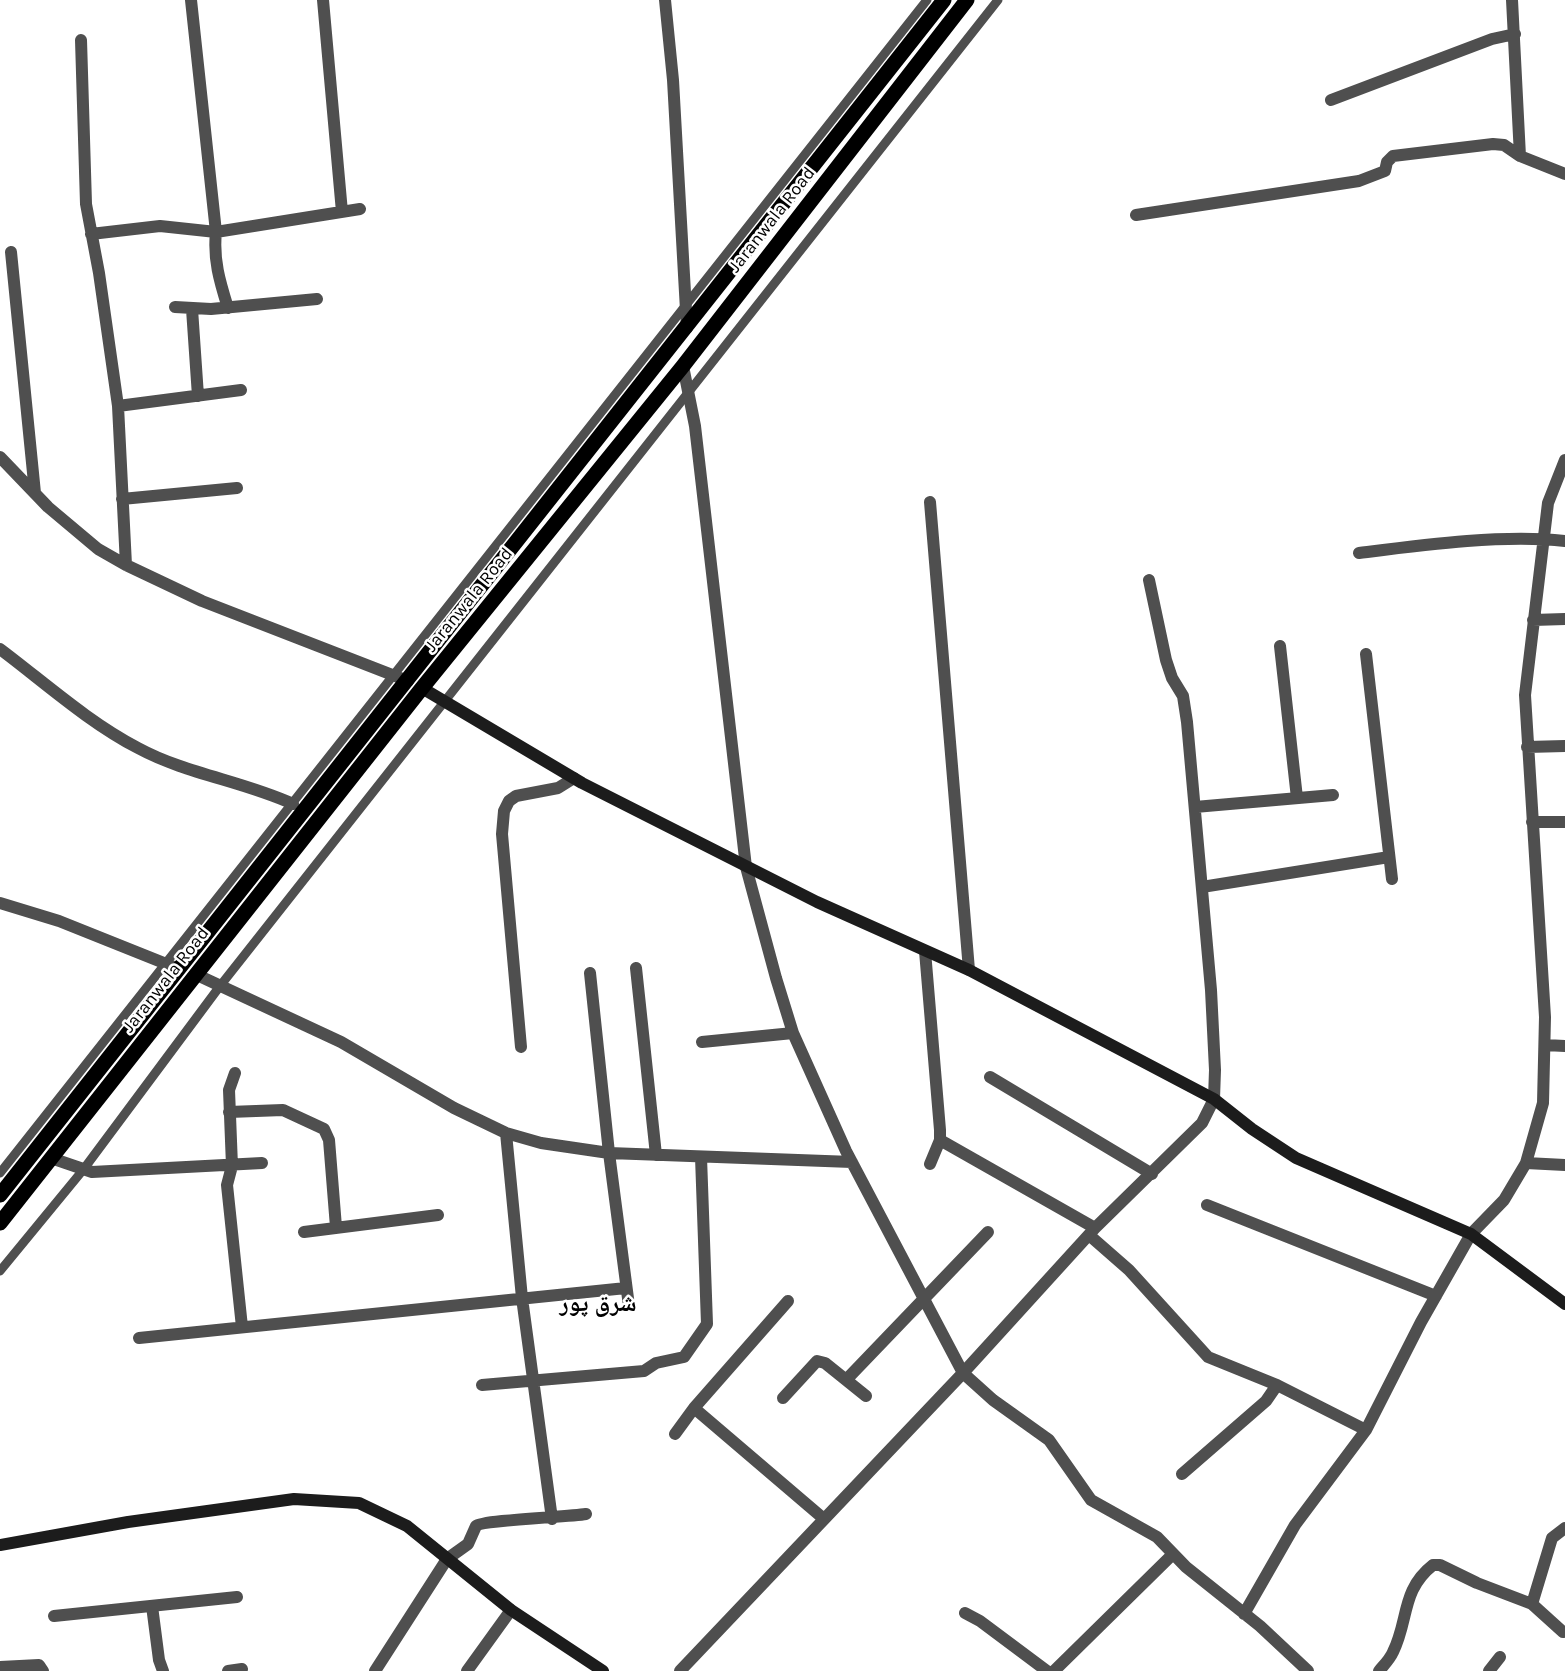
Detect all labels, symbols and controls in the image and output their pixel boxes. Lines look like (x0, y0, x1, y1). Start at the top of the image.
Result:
street label: Jaranwala Road (724, 163, 820, 277)
street label: Jaranwala Road (420, 543, 518, 657)
street label: Jaranwala Road (118, 923, 214, 1037)
district label: شرق پور (560, 1290, 636, 1318)

